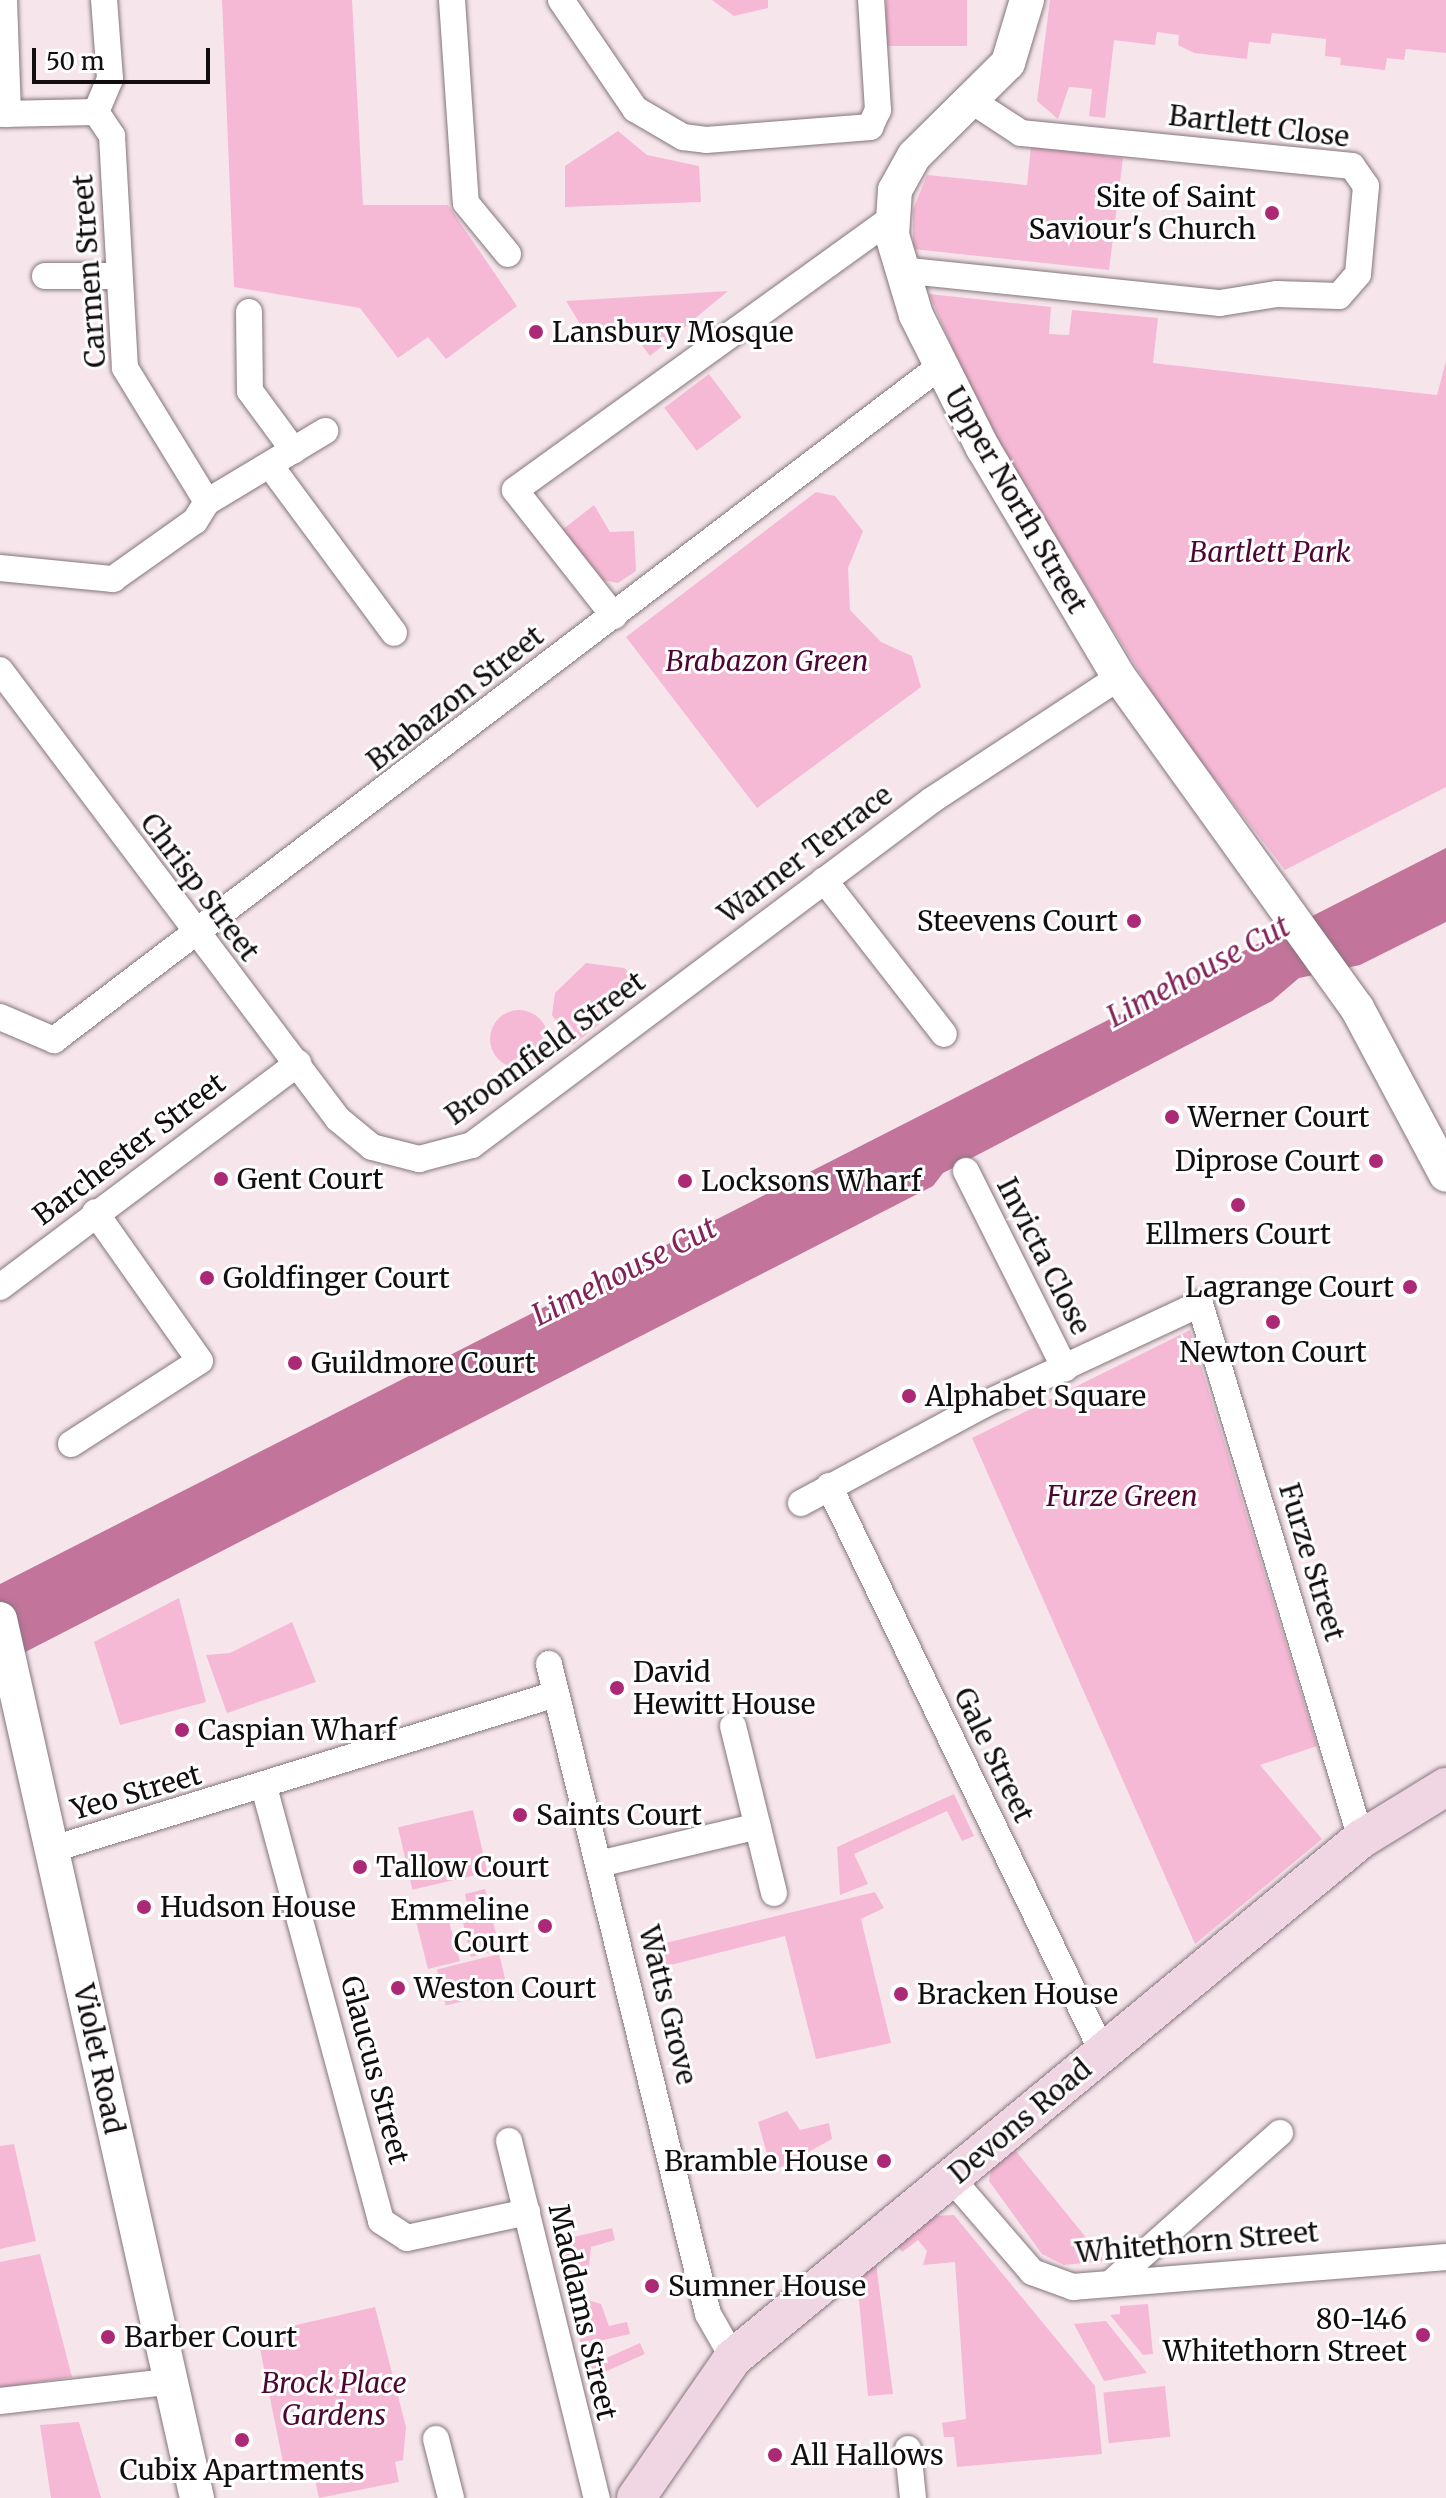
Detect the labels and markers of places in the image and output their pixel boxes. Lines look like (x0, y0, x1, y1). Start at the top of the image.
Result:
place label: Site of Saint Saviour's Church (1029, 180, 1256, 246)
marker: Site of Saint Saviour's Church (1263, 204, 1281, 222)
place label: Lansbury Mosque (552, 315, 794, 349)
marker: Lansbury Mosque (527, 323, 545, 341)
place label: Steevens Court (917, 904, 1118, 938)
marker: Steevens Court (1125, 912, 1143, 930)
place label: Werner Court (1188, 1100, 1369, 1134)
marker: Werner Court (1163, 1108, 1181, 1126)
place label: Diprose Court (1175, 1144, 1360, 1178)
marker: Diprose Court (1367, 1152, 1385, 1170)
place label: Gent Court (237, 1162, 383, 1196)
place label: Locksons Wharf (701, 1164, 921, 1198)
marker: Gent Court (212, 1170, 230, 1188)
marker: Locksons Wharf (676, 1172, 694, 1190)
marker: Ellmers Court (1229, 1196, 1247, 1214)
place label: Ellmers Court (1145, 1217, 1331, 1251)
place label: Goldfinger Court (223, 1261, 450, 1295)
marker: Goldfinger Court (198, 1269, 216, 1287)
place label: Lagrange Court (1185, 1270, 1394, 1304)
marker: Lagrange Court (1401, 1278, 1419, 1296)
marker: Newton Court (1264, 1313, 1282, 1331)
place label: Newton Court (1179, 1335, 1367, 1369)
place label: Guildmore Court (311, 1346, 536, 1380)
marker: Guildmore Court (286, 1354, 304, 1372)
place label: Alphabet Square (925, 1379, 1146, 1413)
marker: Alphabet Square (900, 1387, 918, 1405)
place label: David Hewitt House (633, 1655, 815, 1721)
marker: David Hewitt House (608, 1679, 626, 1697)
place label: Caspian Wharf (198, 1713, 397, 1747)
marker: Caspian Wharf (173, 1721, 191, 1739)
place label: Saints Court (536, 1798, 702, 1832)
marker: Saints Court (511, 1806, 529, 1824)
place label: Tallow Court (376, 1850, 549, 1884)
marker: Tallow Court (351, 1858, 369, 1876)
place label: Hudson House (160, 1890, 356, 1924)
place label: Emmeline Court (390, 1893, 529, 1959)
marker: Hudson House (135, 1898, 153, 1916)
marker: Emmeline Court (536, 1917, 554, 1935)
place label: Weston Court (414, 1971, 596, 2005)
place label: Bracken House (917, 1977, 1118, 2011)
marker: Weston Court (389, 1979, 407, 1997)
marker: Bracken House (892, 1985, 910, 2003)
place label: Bramble House (664, 2144, 868, 2178)
marker: Bramble House (875, 2152, 893, 2170)
place label: Sumner House (668, 2269, 866, 2303)
marker: Sumner House (643, 2277, 661, 2295)
place label: 80-146 Whitethorn Street (1163, 2302, 1407, 2368)
place label: Barber Court (124, 2320, 297, 2354)
marker: 80-146 Whitethorn Street (1414, 2326, 1432, 2344)
marker: Barber Court (99, 2328, 117, 2346)
marker: Cubix Apartments (233, 2431, 251, 2449)
place label: All Hallows (791, 2438, 944, 2472)
marker: All Hallows (766, 2446, 784, 2464)
place label: Cubix Apartments (119, 2453, 365, 2487)

